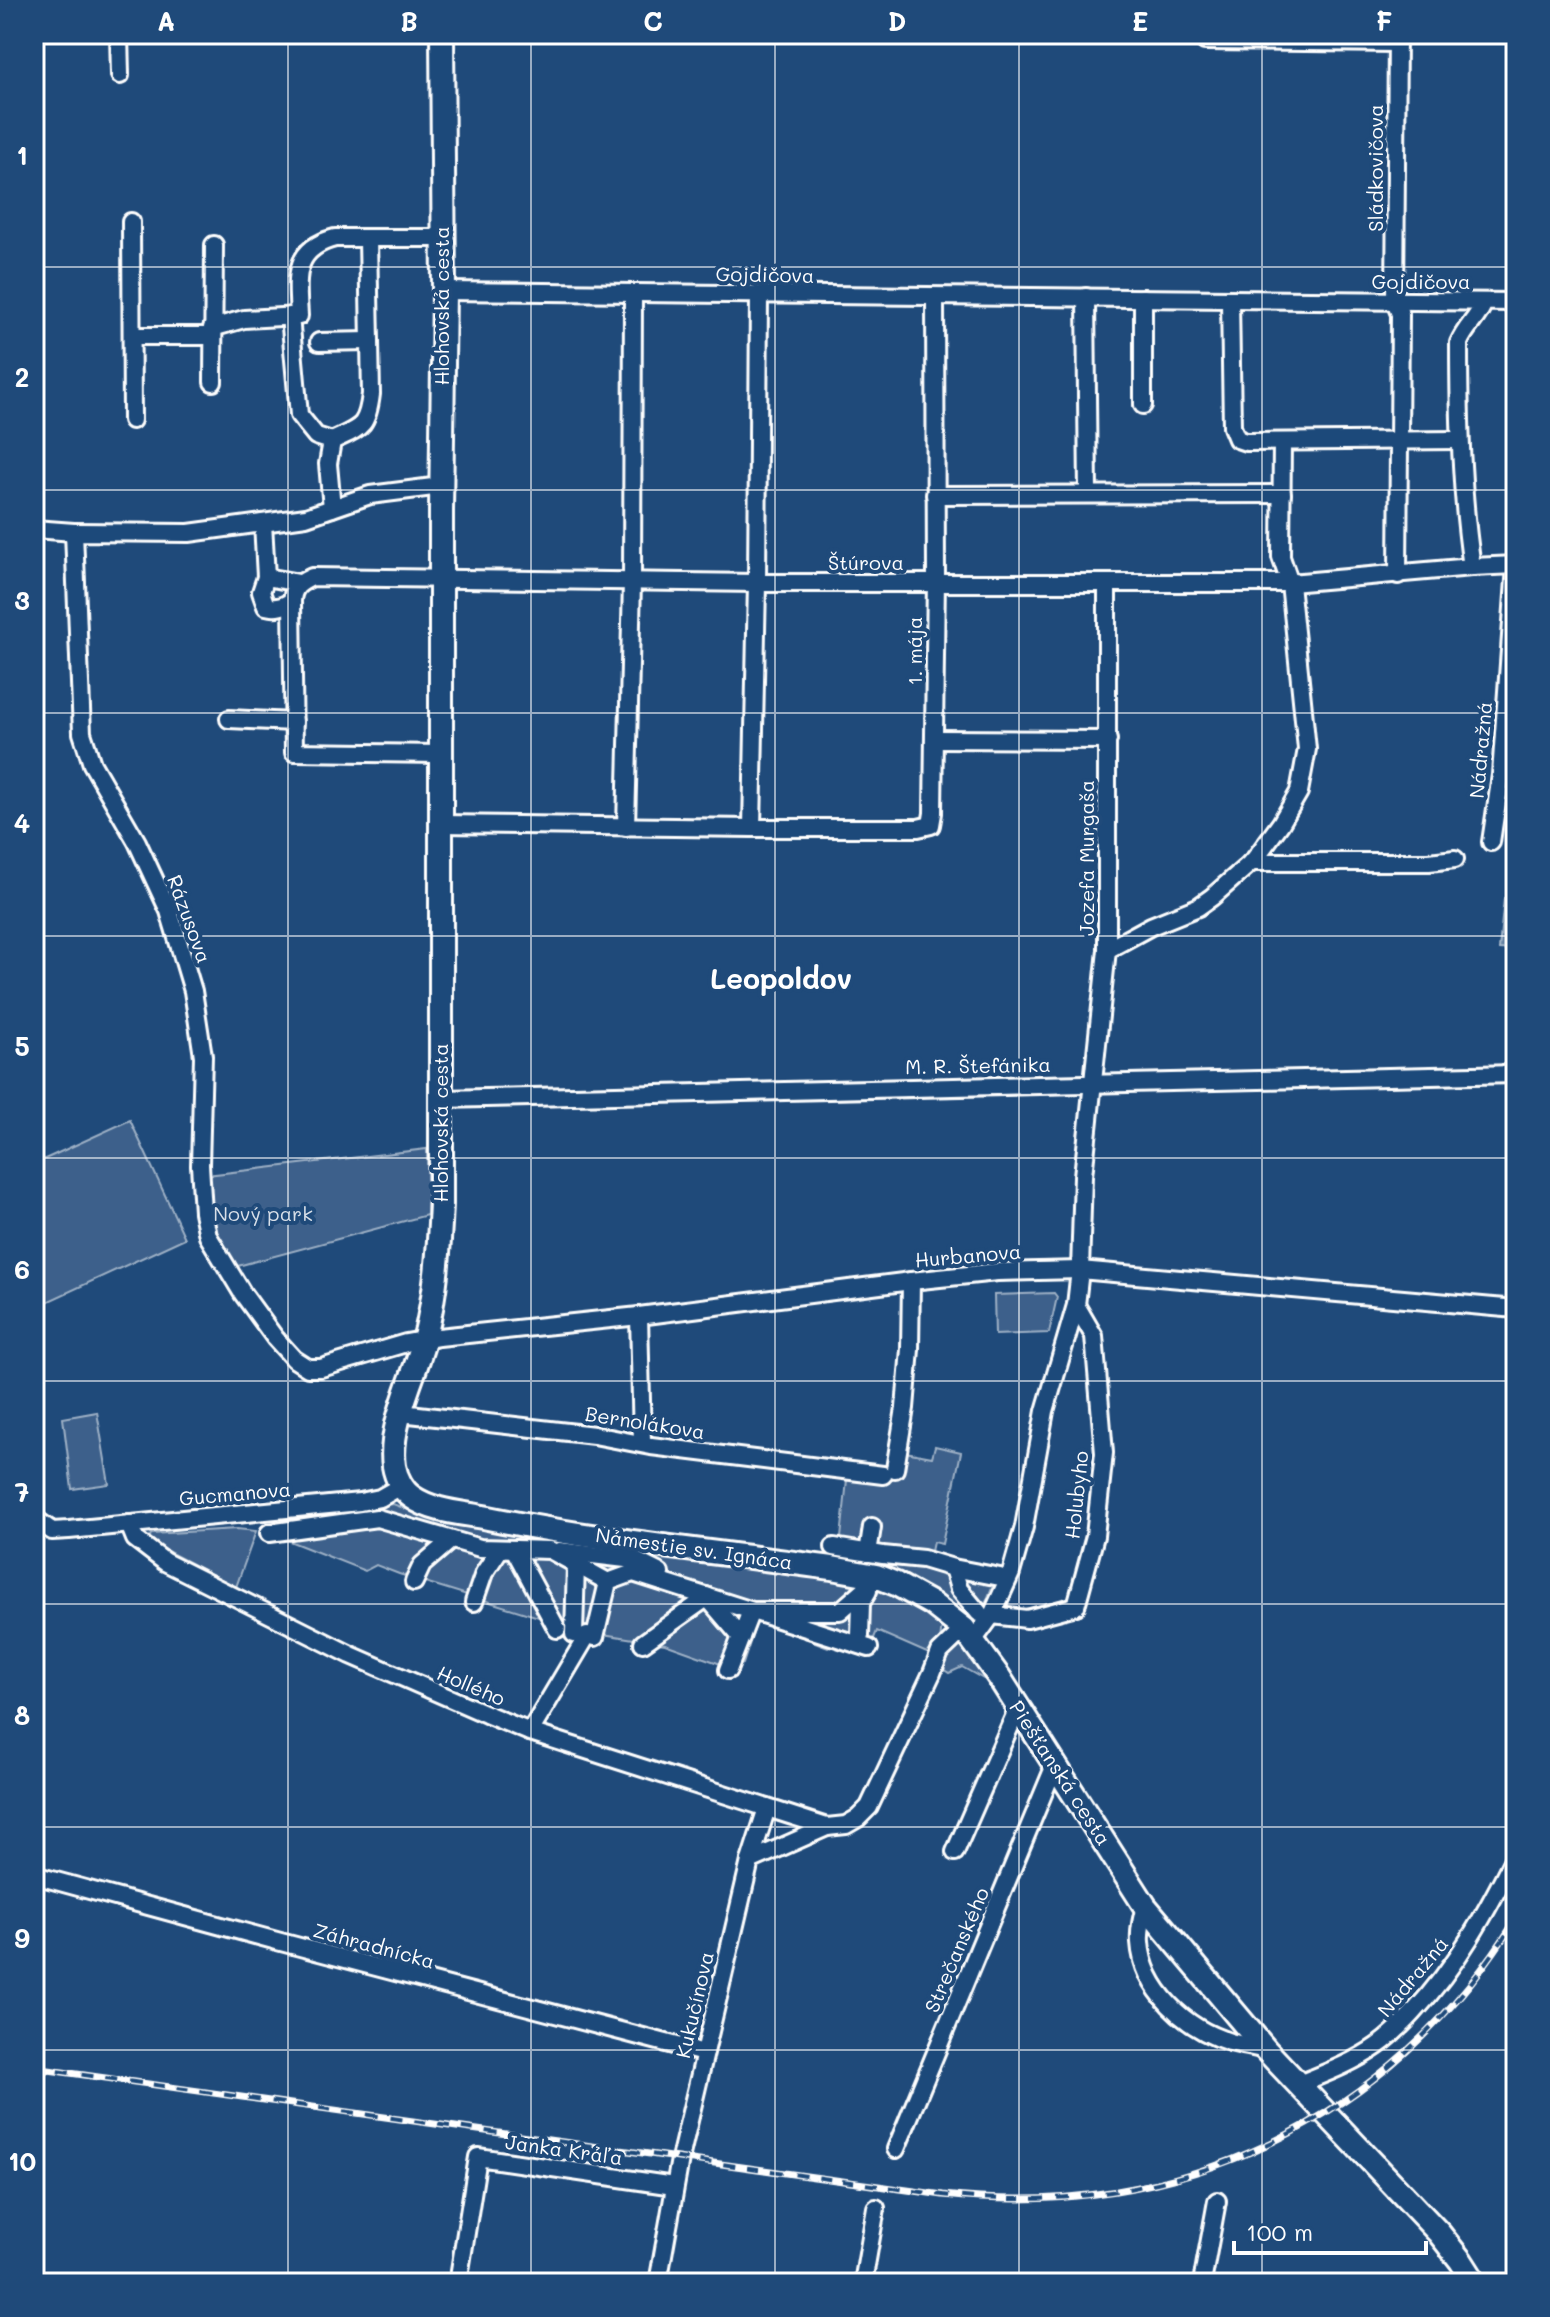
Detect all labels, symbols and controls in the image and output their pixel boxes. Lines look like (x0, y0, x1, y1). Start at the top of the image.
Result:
text: A (157, 4, 175, 38)
text: B (400, 4, 418, 38)
text: C (643, 4, 663, 38)
text: D (888, 4, 906, 38)
text: E (1132, 4, 1148, 38)
text: F (1376, 4, 1392, 38)
street label: Sládkovičova (1362, 104, 1388, 232)
text: 1 (16, 138, 28, 172)
street label: Hlohovská cesta (428, 226, 454, 386)
street label: Gojdičova (715, 260, 815, 288)
street label: Gojdičova (1372, 268, 1470, 294)
text: 2 (15, 360, 29, 394)
street label: Štúrova (828, 549, 904, 575)
text: 3 (14, 583, 30, 617)
street label: 1. mája (901, 617, 927, 685)
street label: Nádražná (1463, 700, 1497, 799)
street label: Jozefa Murgaša (1073, 780, 1099, 936)
text: 4 (14, 806, 30, 840)
street label: Rázusova (162, 871, 218, 966)
district label: Leopoldov (710, 960, 852, 996)
text: 5 (14, 1029, 30, 1063)
street label: Hlohovská cesta (427, 1043, 453, 1203)
street label: M. R. Štefánika (905, 1051, 1051, 1079)
park label: Nový park (213, 1200, 313, 1226)
street label: Hurbanova (914, 1237, 1022, 1273)
text: 6 (14, 1252, 30, 1286)
street label: Bernolákova (583, 1400, 707, 1444)
street label: Holubyho (1058, 1449, 1094, 1540)
text: 7 (15, 1475, 29, 1509)
street label: Gucmanova (178, 1475, 292, 1511)
street label: Námestie sv. Ignáca (594, 1521, 794, 1575)
street label: Hollého (433, 1659, 510, 1711)
street label: Piešťanská cesta (1004, 1695, 1117, 1850)
text: 8 (14, 1698, 30, 1732)
street label: Strečanského (918, 1883, 994, 2016)
street label: Záhradnícka (311, 1916, 438, 1974)
text: 9 (14, 1921, 30, 1955)
street label: Nádražná (1371, 1931, 1453, 2022)
street label: Kukučínova (669, 1949, 719, 2061)
street label: Janka Kráľa (504, 2128, 625, 2170)
text: 10 (8, 2144, 36, 2178)
scale bar (1234, 2205, 1426, 2255)
text: 100 m (1246, 2216, 1313, 2247)

